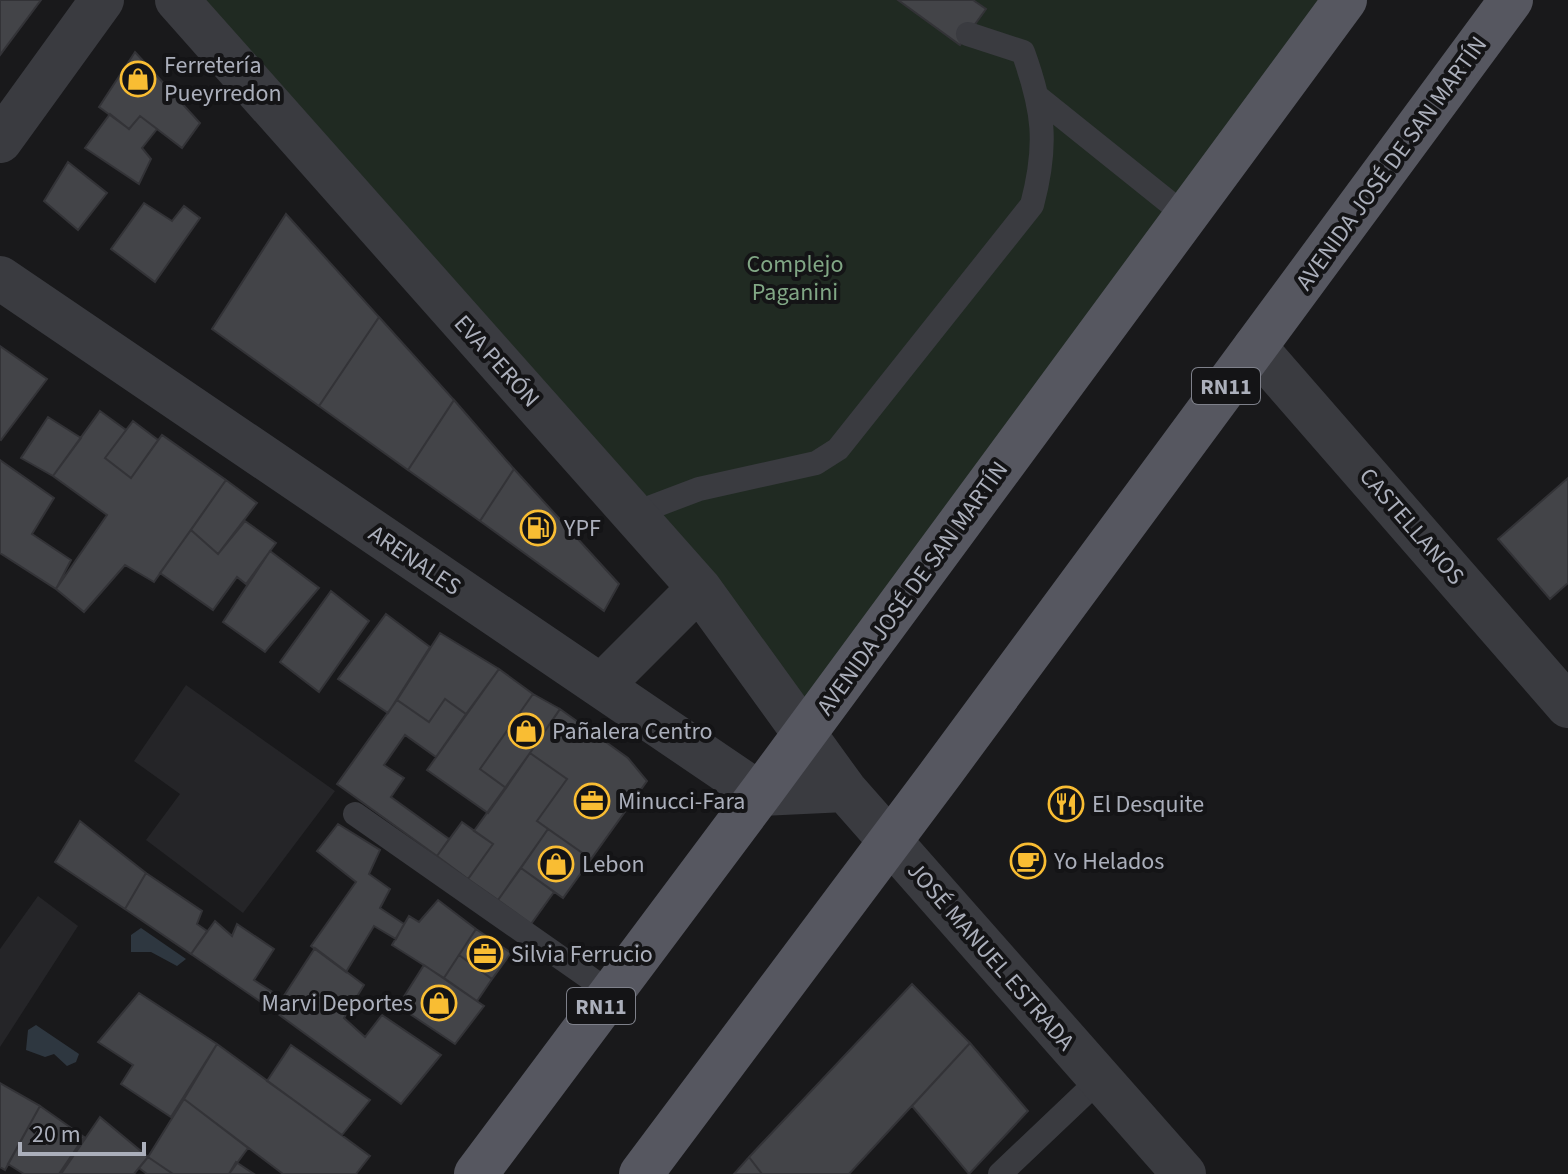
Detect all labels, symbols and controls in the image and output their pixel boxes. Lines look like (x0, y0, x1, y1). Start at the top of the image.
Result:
street label: AVENIDA JOSÉ DE SAN MARTÍN (1287, 29, 1496, 298)
place label: Ferretería Pueyrredon (164, 48, 282, 111)
shop icon: Ferretería Pueyrredon (119, 60, 157, 98)
park label: Complejo Paganini (747, 247, 843, 310)
street label: EVA PERÓN (446, 307, 548, 415)
road number: RN11 (1192, 368, 1260, 404)
street label: AVENIDA JOSÉ DE SAN MARTÍN (808, 454, 1017, 723)
street label: CASTELLANOS (1351, 460, 1472, 593)
fuel station icon: YPF (519, 509, 557, 547)
place label: YPF (563, 511, 601, 546)
street label: ARENALES (361, 517, 468, 604)
shop icon: Pañalera Centro (507, 712, 545, 750)
place label: Pañalera Centro (552, 714, 713, 749)
office icon: Minucci-Fara (573, 782, 611, 820)
place label: Minucci-Fara (618, 784, 745, 819)
restaurant icon: El Desquite (1047, 785, 1085, 823)
place label: El Desquite (1092, 787, 1204, 822)
cafe icon: Yo Helados (1009, 842, 1047, 880)
place label: Yo Helados (1053, 844, 1164, 879)
shop icon: Lebon (537, 845, 575, 883)
place label: Lebon (582, 847, 645, 882)
street label: JOSÉ MANUEL ESTRADA (899, 854, 1083, 1058)
office icon: Silvia Ferrucio (466, 935, 504, 973)
place label: Silvia Ferrucio (511, 937, 653, 972)
shop icon: Marvi Deportes (420, 984, 458, 1022)
place label: Marvi Deportes (262, 986, 413, 1021)
road number: RN11 (567, 988, 635, 1024)
scale bar (20, 1106, 144, 1156)
text: 20 m (32, 1117, 81, 1152)

